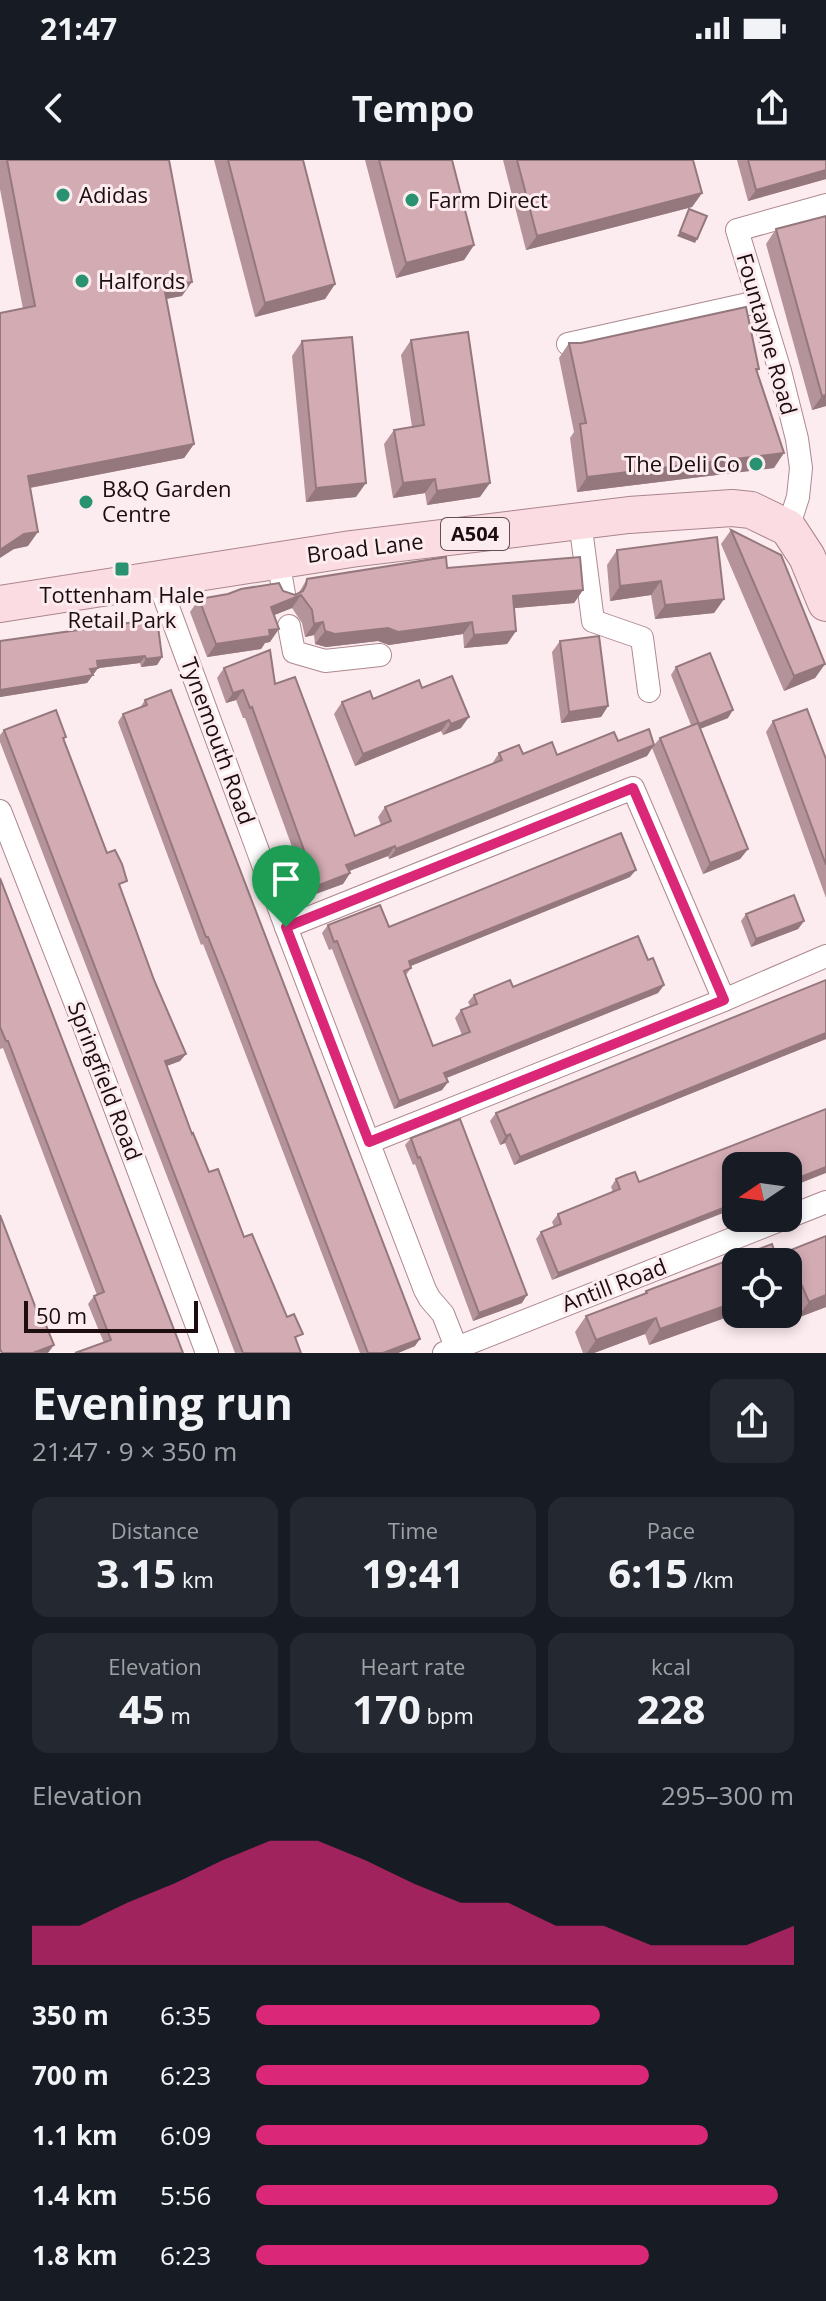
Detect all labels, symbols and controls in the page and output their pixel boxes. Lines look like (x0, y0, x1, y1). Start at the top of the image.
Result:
text: 21:47 (40, 8, 117, 49)
text: Tempo (352, 84, 474, 133)
icon: back (32, 86, 76, 130)
icon: share (750, 86, 794, 130)
place label: Adidas (79, 179, 148, 209)
place label: Farm Direct (428, 184, 548, 214)
marker: Adidas (54, 186, 72, 204)
marker: Farm Direct (403, 191, 421, 209)
street label: Fountayne Road (731, 249, 805, 418)
place label: Halfords (98, 265, 186, 295)
marker: Halfords (73, 272, 91, 290)
place label: The Deli Co (624, 448, 740, 478)
marker: The Deli Co (747, 455, 765, 473)
place label: B&Q Garden Centre (102, 473, 232, 528)
marker: B&Q Garden Centre (77, 493, 95, 511)
road number: A504 (441, 518, 509, 550)
street label: Broad Lane (305, 525, 425, 569)
marker: Tottenham Hale Retail Park (113, 560, 131, 578)
place label: Tottenham Hale Retail Park (39, 579, 205, 634)
street label: Tynemouth Road (175, 653, 263, 828)
pin (252, 845, 320, 927)
icon: arrive (264, 857, 308, 901)
street label: Springfield Road (62, 997, 150, 1164)
north arrow (722, 1152, 802, 1232)
map controls (722, 1152, 802, 1328)
button: locate (722, 1248, 802, 1328)
street label: Antill Road (557, 1250, 670, 1318)
scale bar (24, 1297, 198, 1333)
text: 50 m (36, 1300, 87, 1330)
text: Evening run (32, 1373, 293, 1433)
button: share (710, 1379, 794, 1463)
text: 21:47 · 9 × 350 m (32, 1433, 237, 1469)
text: Distance (111, 1515, 199, 1545)
text: Time (388, 1515, 438, 1545)
text: Pace (647, 1515, 695, 1545)
text: 3.15 (96, 1545, 176, 1600)
text: 19:41 (362, 1545, 464, 1600)
text: 6:15 (608, 1545, 688, 1600)
text: km (176, 1564, 214, 1594)
text: /km (688, 1564, 734, 1594)
text: Elevation (108, 1651, 202, 1681)
text: Heart rate (361, 1651, 465, 1681)
text: kcal (651, 1651, 691, 1681)
text: 45 (119, 1681, 165, 1736)
text: 170 (352, 1681, 421, 1736)
text: 228 (637, 1681, 705, 1736)
text: m (165, 1700, 191, 1730)
text: bpm (421, 1700, 474, 1730)
text: Elevation (32, 1777, 142, 1813)
text: 295–300 m (661, 1777, 794, 1813)
text: 350 m (32, 1997, 109, 2033)
text: 6:35 (160, 1997, 211, 2033)
text: 700 m (32, 2057, 109, 2093)
text: 6:23 (160, 2057, 211, 2093)
text: 1.1 km (32, 2117, 118, 2153)
text: 6:09 (160, 2117, 211, 2153)
text: 1.4 km (32, 2177, 118, 2213)
text: 5:56 (160, 2177, 211, 2213)
text: 1.8 km (32, 2237, 118, 2273)
text: 6:23 (160, 2237, 211, 2273)

